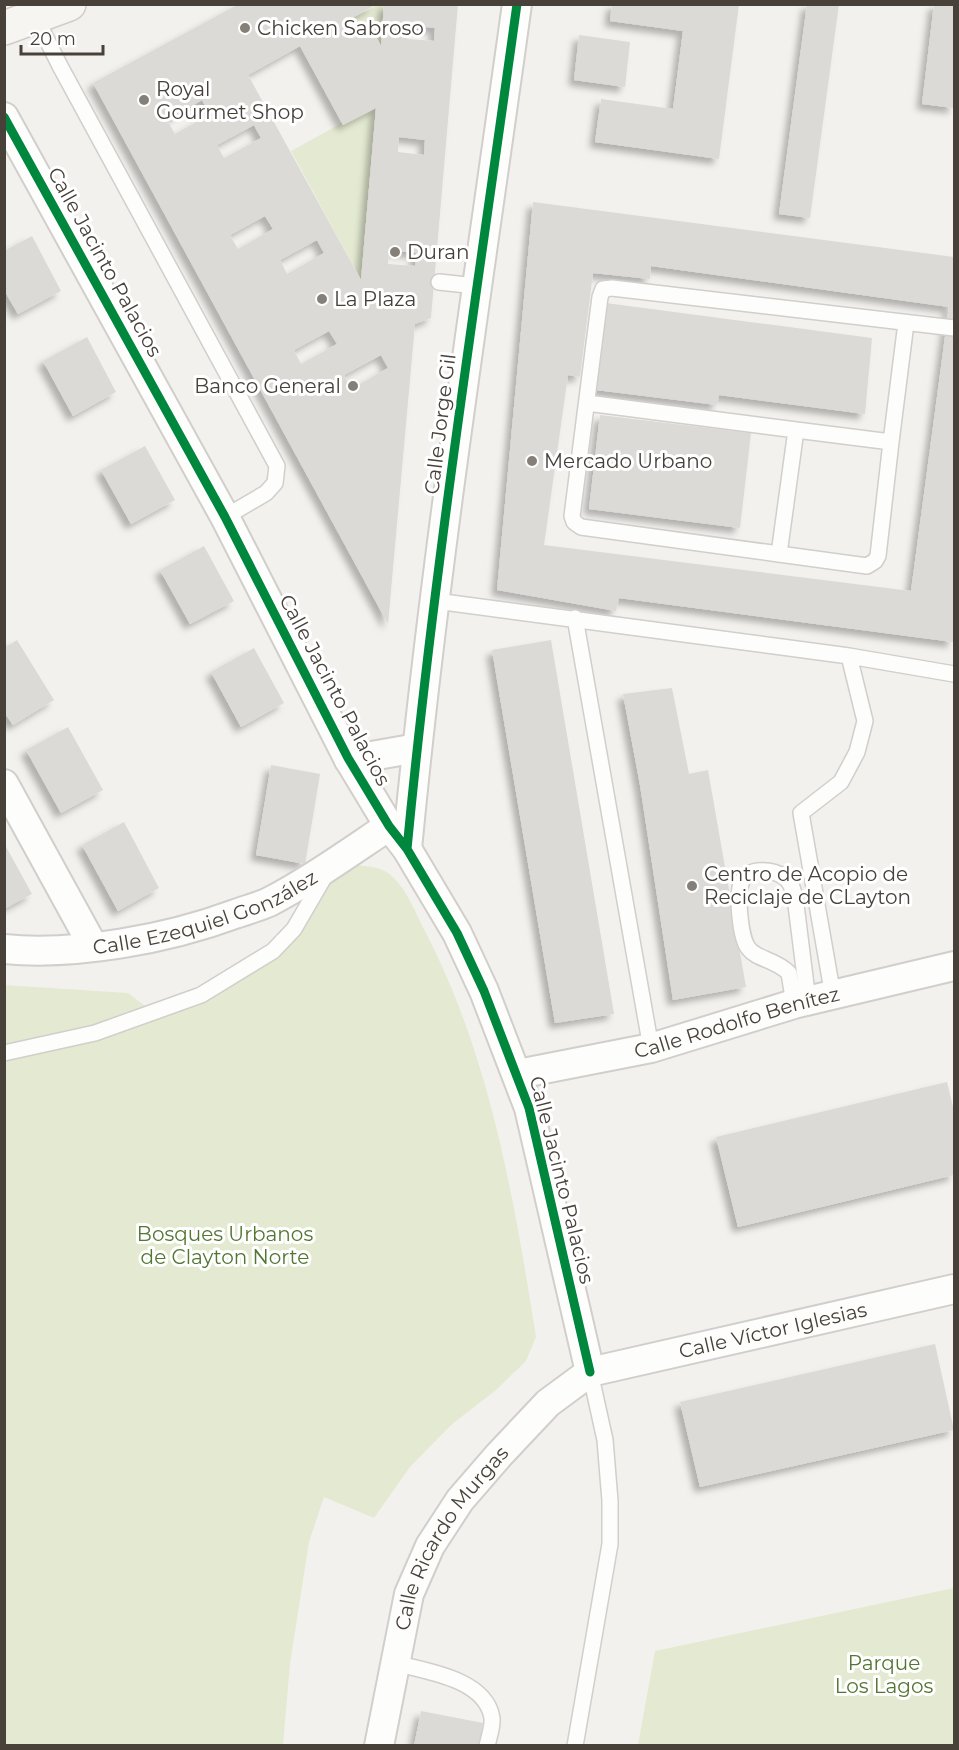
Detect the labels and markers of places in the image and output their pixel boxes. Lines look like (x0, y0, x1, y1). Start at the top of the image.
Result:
place label: Chicken Sabroso (257, 16, 424, 40)
marker: Chicken Sabroso (238, 21, 252, 35)
place label: Royal Gourmet Shop (156, 77, 304, 124)
marker: Royal Gourmet Shop (137, 93, 151, 107)
place label: Duran (407, 240, 470, 264)
marker: Duran (388, 245, 402, 259)
place label: La Plaza (334, 287, 416, 311)
marker: La Plaza (315, 292, 329, 306)
place label: Banco General (194, 374, 341, 398)
marker: Banco General (346, 379, 360, 393)
place label: Mercado Urbano (544, 449, 712, 473)
marker: Mercado Urbano (525, 454, 539, 468)
place label: Centro de Acopio de Reciclaje de CLayton (704, 862, 911, 909)
marker: Centro de Acopio de Reciclaje de CLayton (685, 879, 699, 893)

